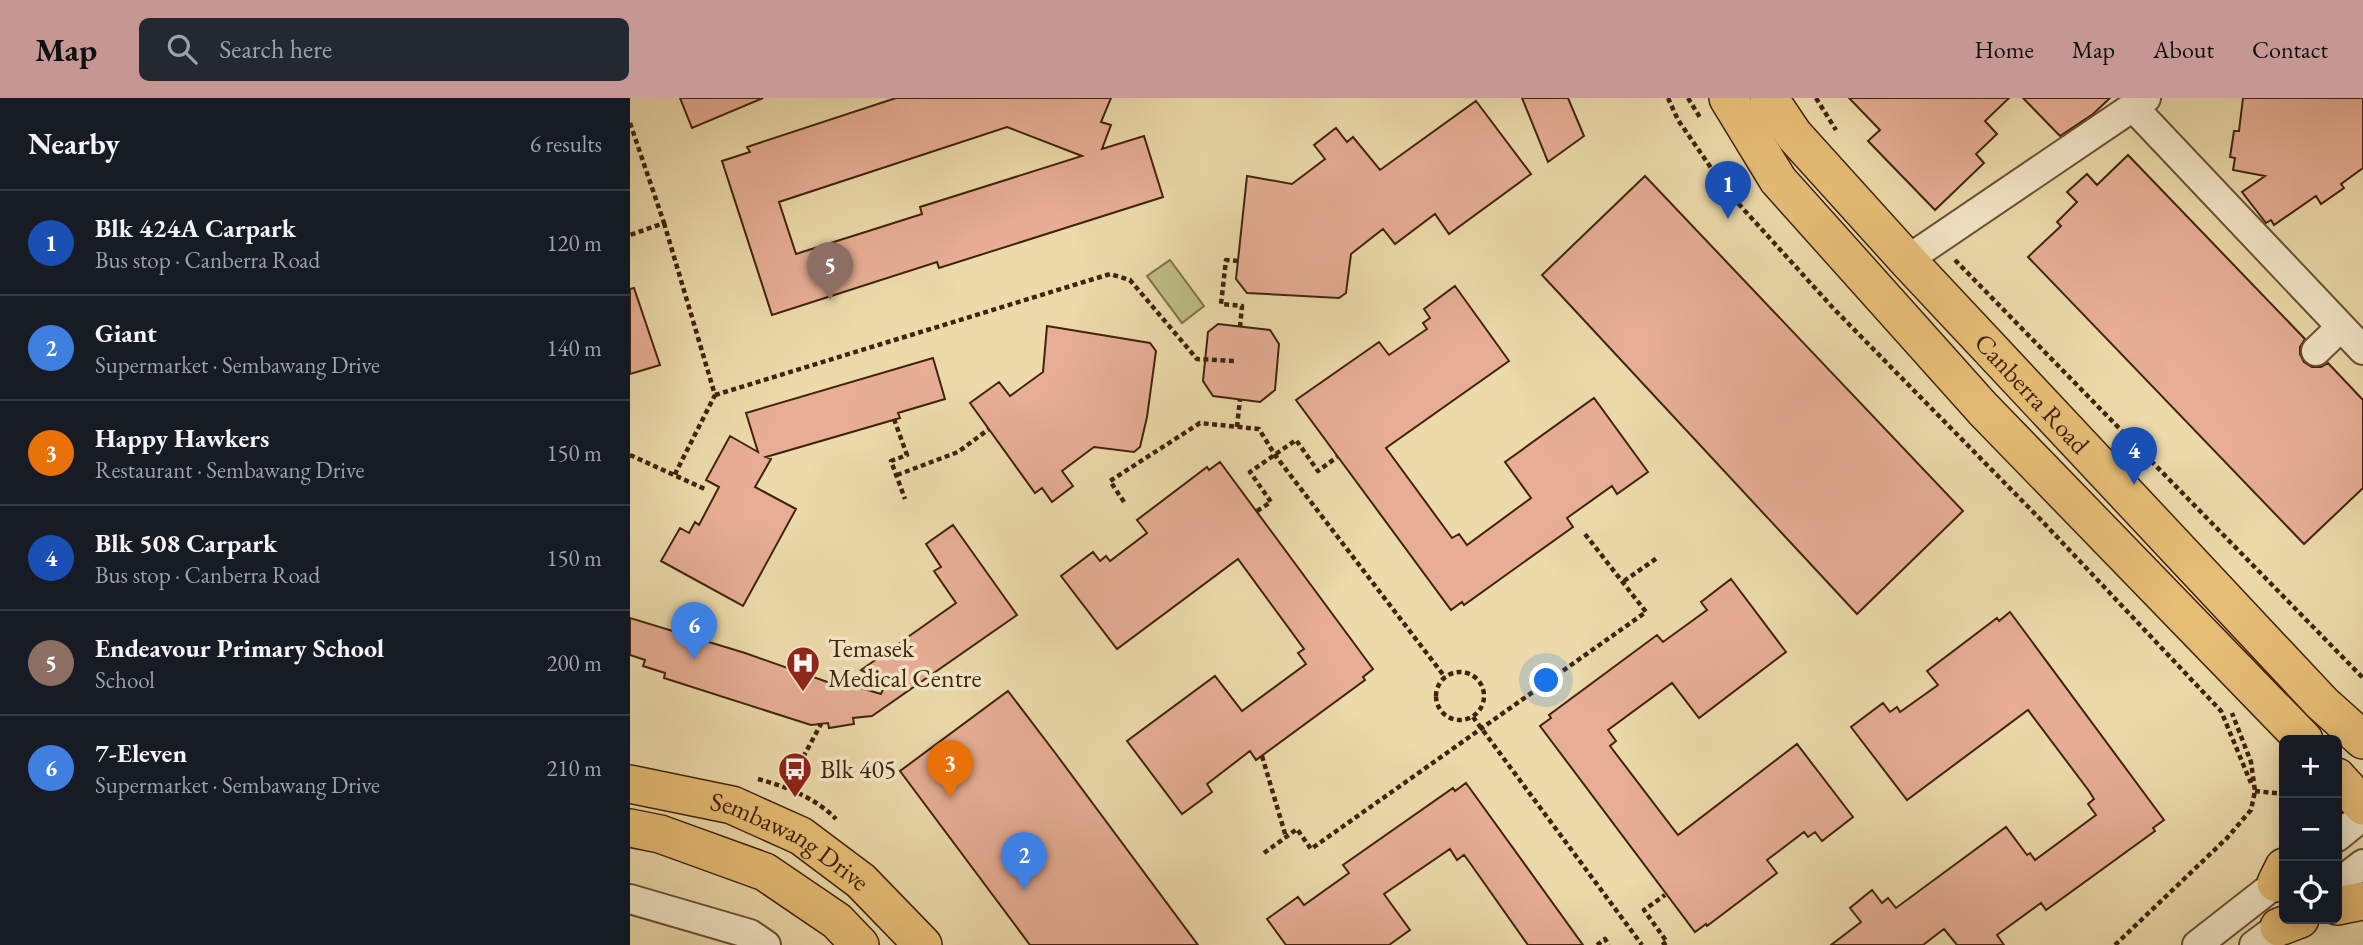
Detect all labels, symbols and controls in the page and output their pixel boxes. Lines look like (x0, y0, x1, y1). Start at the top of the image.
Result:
search box (139, 18, 629, 81)
text: Map (35, 28, 97, 71)
icon: search (163, 30, 201, 68)
text: Search here (219, 32, 332, 66)
text: Home (1974, 34, 2034, 65)
text: Map (2072, 34, 2115, 65)
text: About (2153, 34, 2214, 65)
text: Contact (2252, 34, 2328, 65)
text: Nearby (28, 124, 120, 163)
text: 6 results (530, 129, 602, 159)
pin: 1 (1705, 161, 1751, 219)
text: Blk 424A Carpark (95, 211, 296, 245)
text: 1 (45, 228, 57, 258)
text: 120 m (546, 228, 602, 258)
pin: 5 (807, 242, 853, 300)
text: Bus stop · Canberra Road (95, 245, 320, 275)
text: Giant (95, 316, 157, 350)
street label: Canberra Road (1967, 326, 2097, 462)
text: 2 (45, 333, 57, 363)
text: 140 m (546, 333, 602, 363)
text: Supermarket · Sembawang Drive (95, 350, 380, 380)
text: Happy Hawkers (95, 421, 269, 455)
pin: 4 (2111, 427, 2157, 485)
text: 3 (45, 438, 57, 468)
text: 150 m (546, 438, 602, 468)
text: Restaurant · Sembawang Drive (95, 455, 364, 485)
text: Blk 508 Carpark (95, 526, 277, 560)
text: 4 (45, 543, 57, 573)
text: 150 m (546, 543, 602, 573)
text: Bus stop · Canberra Road (95, 560, 320, 590)
pin: 6 (671, 602, 717, 660)
text: Endeavour Primary School (95, 631, 384, 665)
place label: Temasek Medical Centre (828, 631, 982, 695)
hospital icon: Temasek Medical Centre (784, 644, 822, 693)
text: 5 (45, 648, 57, 678)
text: 200 m (546, 648, 602, 678)
your location (1529, 663, 1563, 697)
text: School (95, 665, 155, 695)
map controls (2279, 735, 2342, 924)
button: + (2279, 735, 2342, 798)
text: 7-Eleven (95, 736, 187, 770)
pin: 3 (927, 740, 973, 798)
bus stop icon: Blk 405 (776, 750, 814, 799)
place label: Blk 405 (820, 752, 896, 786)
text: 6 (45, 753, 57, 783)
text: 210 m (546, 753, 602, 783)
text: Supermarket · Sembawang Drive (95, 770, 380, 800)
street label: Sembawang Drive (707, 784, 878, 898)
button: − (2279, 798, 2342, 861)
pin: 2 (1001, 832, 1047, 890)
button: locate (2279, 861, 2342, 924)

